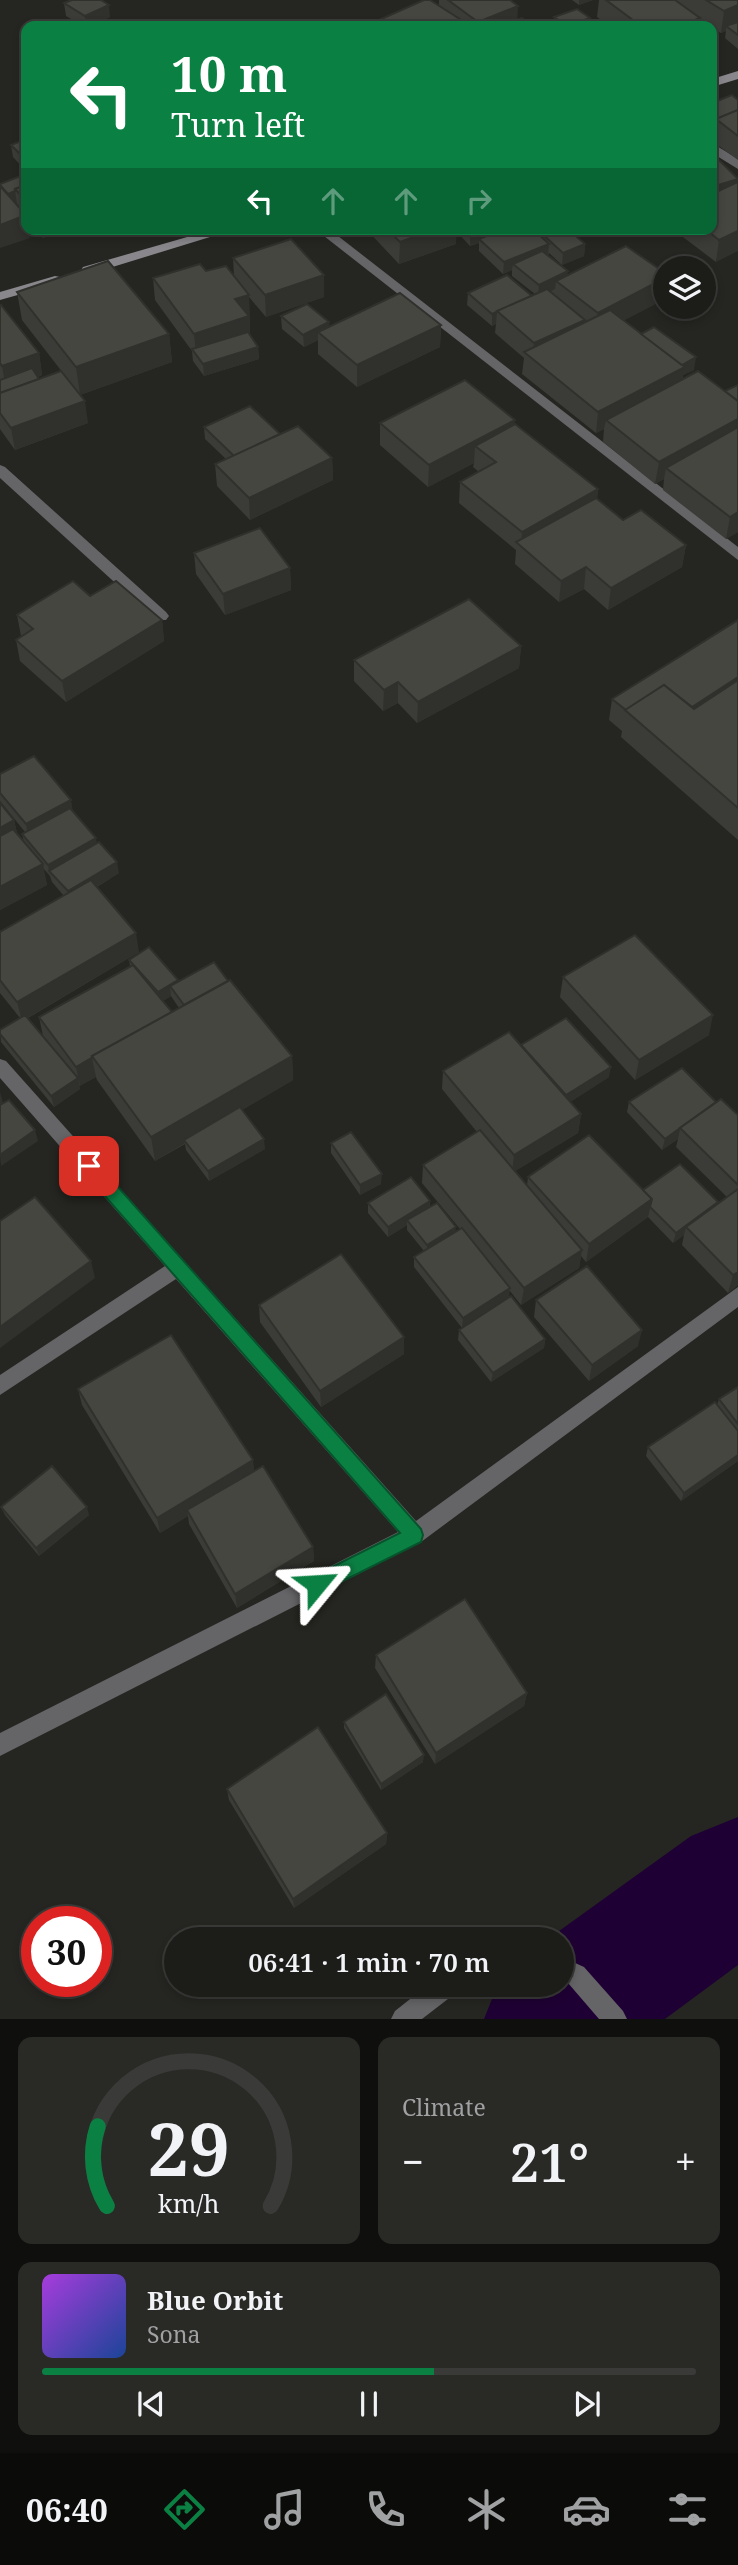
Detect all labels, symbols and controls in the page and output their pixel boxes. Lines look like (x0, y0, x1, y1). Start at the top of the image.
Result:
text: 10 m (171, 40, 287, 106)
icon: left (56, 49, 147, 140)
text: Turn left (171, 103, 305, 146)
icon: left (241, 182, 279, 220)
icon: ahead (314, 182, 352, 220)
icon: ahead (387, 182, 425, 220)
icon: right (460, 182, 498, 220)
map controls (653, 256, 716, 319)
button: layers (653, 256, 716, 319)
pin (59, 1136, 119, 1196)
icon: arrive (70, 1147, 108, 1185)
position arrow (280, 1547, 354, 1621)
speed limit sign: 30 (21, 1906, 112, 1997)
text: 06:41 · 1 min · 70 m (248, 1944, 490, 1980)
text: Climate (402, 2091, 486, 2123)
text: 29 (148, 2099, 230, 2198)
text: 21° (510, 2126, 589, 2197)
text: − (402, 2135, 424, 2187)
text: + (675, 2135, 696, 2187)
text: km/h (158, 2186, 220, 2220)
text: Blue Orbit (147, 2282, 283, 2318)
text: Sona (147, 2318, 201, 2350)
icon: previous (132, 2385, 170, 2423)
icon: pause (350, 2385, 388, 2423)
icon: next (568, 2385, 606, 2423)
icon: directions (160, 2485, 209, 2534)
icon: music (260, 2485, 309, 2534)
icon: phone (361, 2485, 410, 2534)
icon: climate (462, 2485, 511, 2534)
icon: car (562, 2485, 611, 2534)
icon: filters (663, 2485, 712, 2534)
text: 06:40 (26, 2488, 108, 2531)

